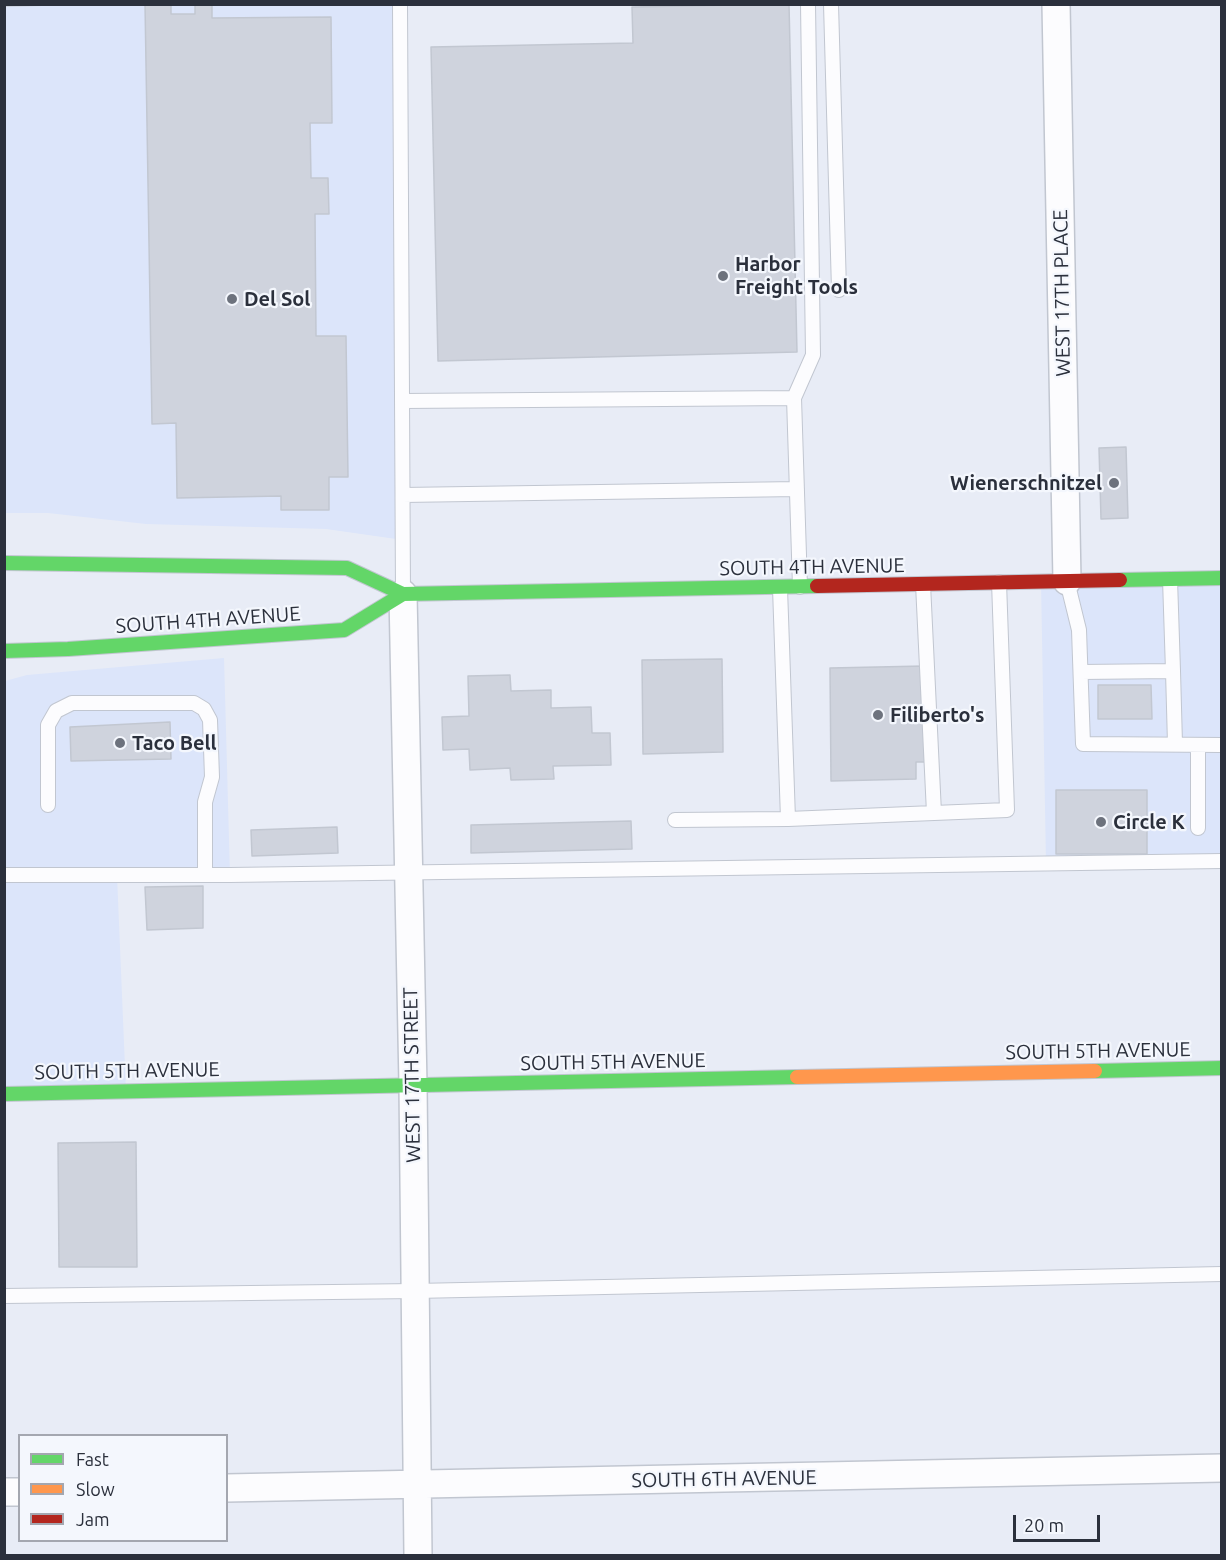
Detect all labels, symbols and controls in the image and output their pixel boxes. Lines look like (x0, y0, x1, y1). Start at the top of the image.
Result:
street label: WEST 17TH PLACE (1049, 209, 1075, 377)
place label: Harbor Freight Tools (735, 252, 858, 299)
marker: Harbor Freight Tools (716, 269, 730, 283)
place label: Del Sol (244, 287, 310, 311)
marker: Del Sol (225, 292, 239, 306)
place label: Wienerschnitzel (950, 471, 1102, 495)
marker: Wienerschnitzel (1107, 476, 1121, 490)
street label: SOUTH 4TH AVENUE (719, 553, 905, 581)
street label: SOUTH 4TH AVENUE (115, 602, 301, 638)
place label: Filiberto's (890, 703, 984, 727)
marker: Filiberto's (871, 708, 885, 722)
place label: Taco Bell (132, 731, 217, 755)
marker: Taco Bell (113, 736, 127, 750)
place label: Circle K (1113, 810, 1185, 834)
marker: Circle K (1094, 815, 1108, 829)
street label: WEST 17TH STREET (398, 987, 426, 1163)
street label: SOUTH 5TH AVENUE (1005, 1037, 1191, 1065)
street label: SOUTH 5TH AVENUE (520, 1048, 706, 1076)
street label: SOUTH 5TH AVENUE (34, 1057, 220, 1085)
legend (18, 1434, 228, 1542)
text: Fast (76, 1449, 109, 1469)
street label: SOUTH 6TH AVENUE (631, 1465, 817, 1493)
text: Slow (76, 1479, 115, 1499)
scale bar (1016, 1503, 1103, 1541)
text: Jam (76, 1509, 110, 1529)
text: 20 m (1024, 1515, 1064, 1535)

